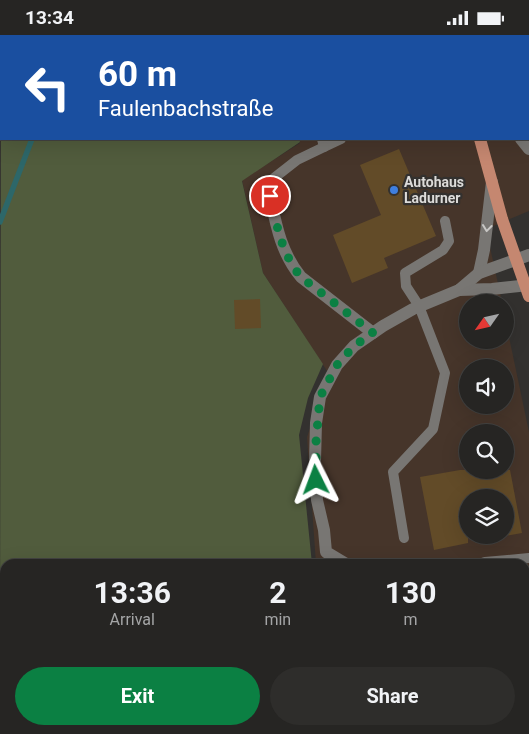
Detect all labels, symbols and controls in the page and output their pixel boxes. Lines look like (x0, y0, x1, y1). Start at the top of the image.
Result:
text: 13:34 (25, 6, 74, 29)
text: 60 m (98, 54, 177, 95)
icon: left (15, 55, 80, 120)
text: Faulenbachstraße (98, 96, 273, 121)
place label: Autohaus Ladurner (404, 174, 464, 206)
pin (249, 175, 291, 217)
icon: arrive (256, 182, 284, 210)
marker: Autohaus Ladurner (388, 184, 400, 196)
one-way arrow (482, 223, 492, 232)
north arrow (459, 294, 514, 349)
map controls (459, 294, 514, 544)
button: sound (459, 359, 514, 414)
button: search (459, 424, 514, 479)
position arrow (289, 453, 341, 505)
button: layers (459, 489, 514, 544)
text: 13:36 (94, 575, 171, 610)
text: 2 (269, 575, 286, 610)
text: 130 (385, 575, 436, 610)
text: Arrival (110, 610, 155, 629)
text: min (264, 610, 291, 629)
text: m (404, 610, 418, 629)
button: Exit (15, 667, 260, 725)
button: Share (270, 667, 515, 725)

